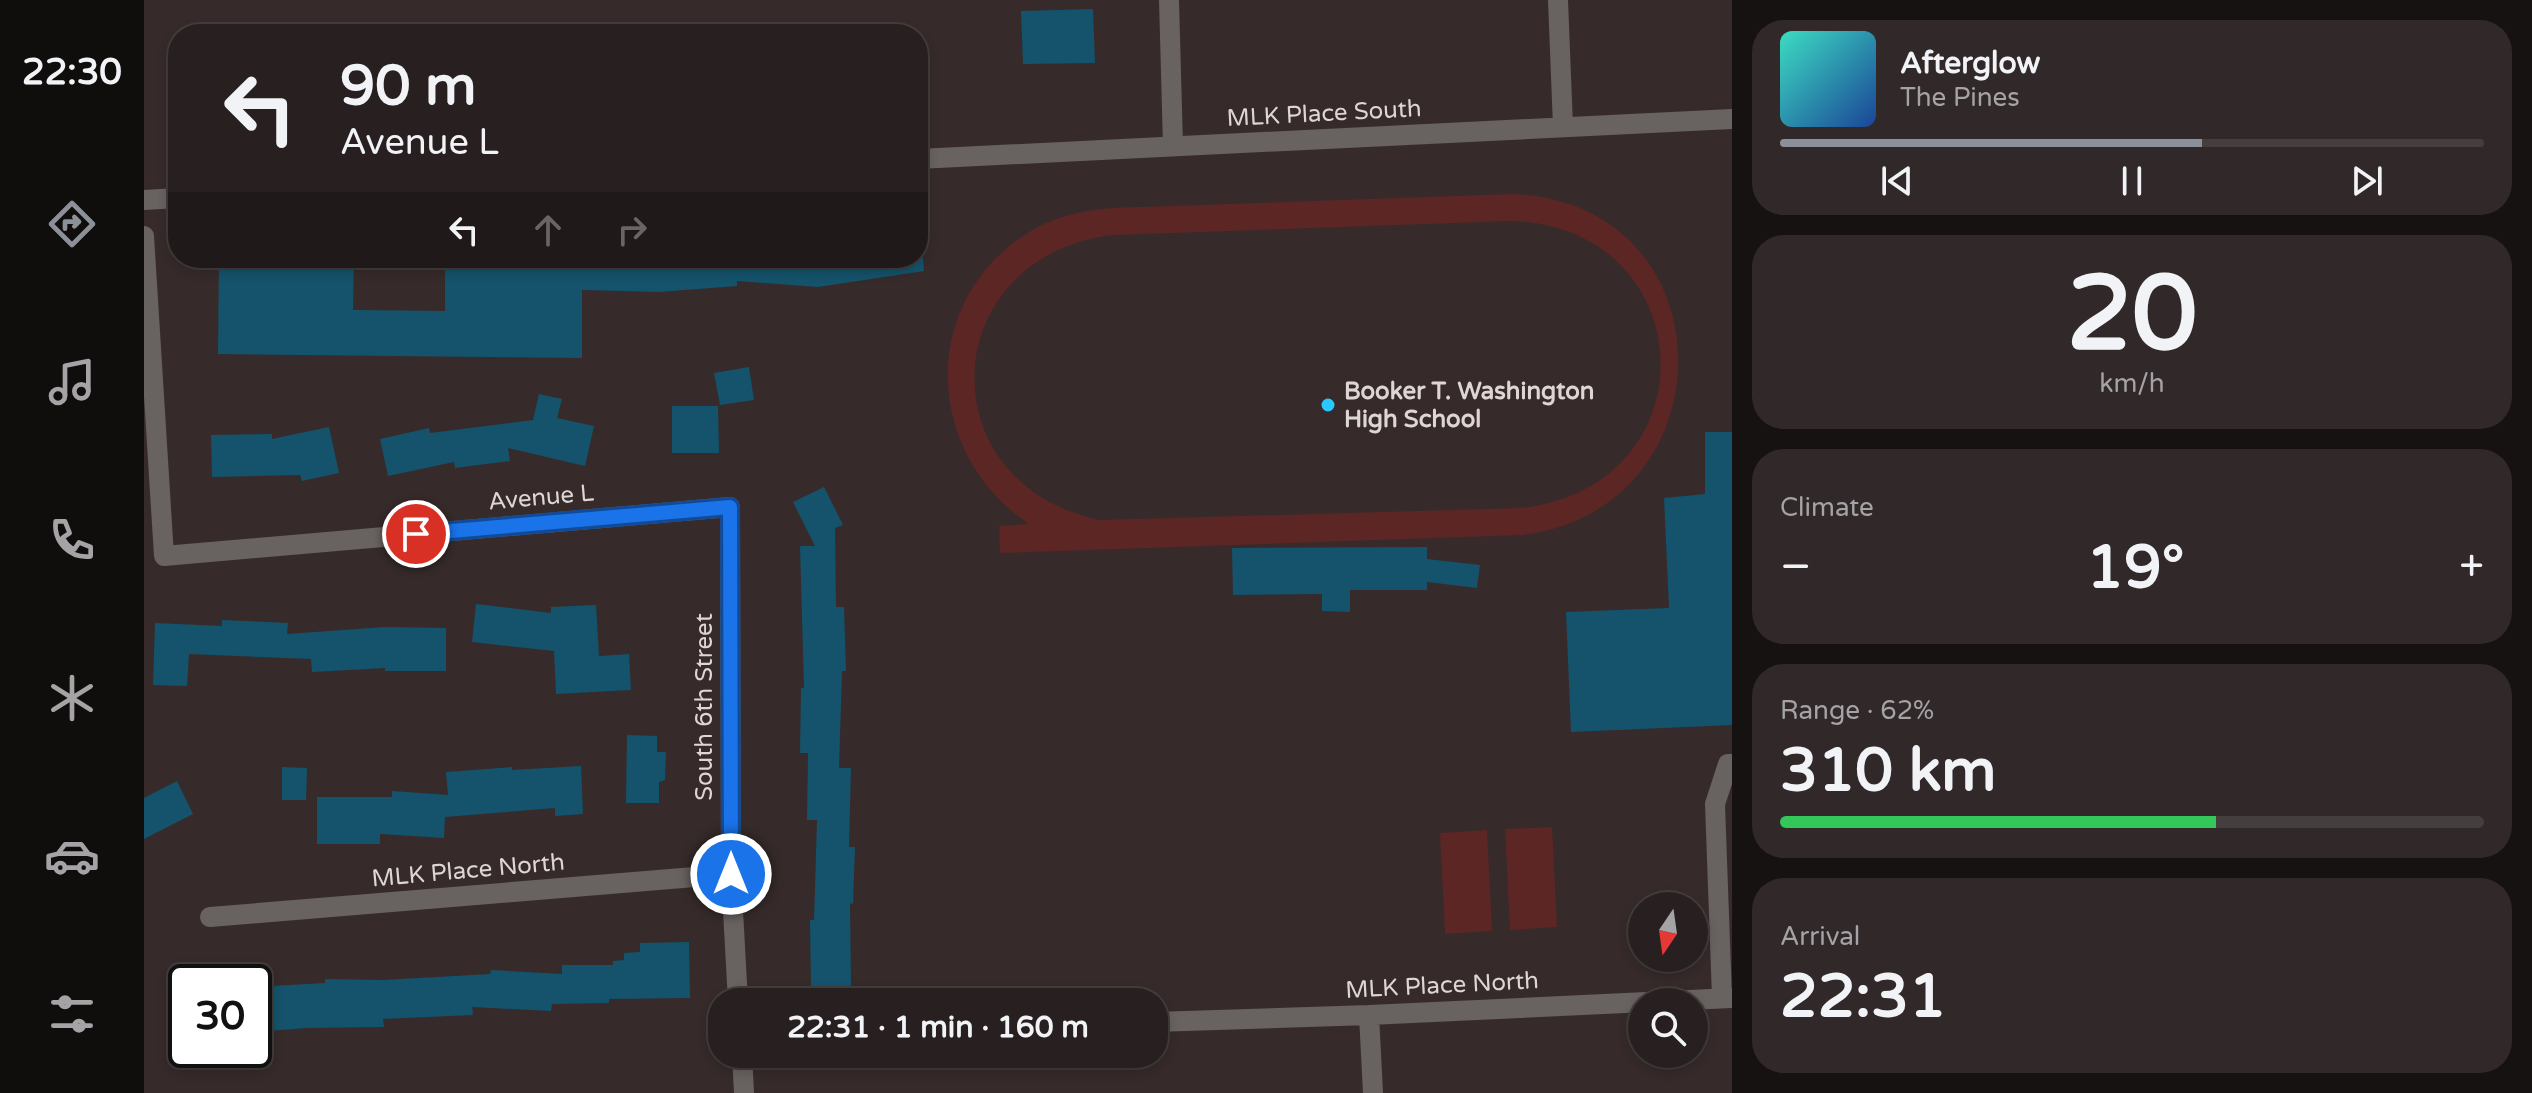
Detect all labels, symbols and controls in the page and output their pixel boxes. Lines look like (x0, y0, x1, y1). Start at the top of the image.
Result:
text: Afterglow (1900, 45, 2040, 82)
text: 22:30 (22, 51, 122, 94)
text: 90 m (340, 53, 476, 120)
icon: left (208, 56, 312, 160)
text: The Pines (1900, 82, 2020, 113)
street label: MLK Place South (1226, 94, 1422, 133)
text: Avenue L (340, 121, 499, 164)
icon: previous (1875, 159, 1919, 203)
icon: pause (2110, 159, 2154, 203)
icon: next (2345, 159, 2389, 203)
icon: directions (44, 196, 100, 252)
icon: left (442, 208, 486, 252)
icon: ahead (526, 208, 570, 252)
icon: right (610, 208, 654, 252)
text: 20 (2067, 253, 2197, 378)
icon: music (44, 354, 100, 410)
text: km/h (2099, 368, 2165, 399)
place label: Booker T. Washington High School (1344, 377, 1594, 434)
marker: Booker T. Washington High School (1319, 396, 1337, 414)
street label: Avenue L (487, 478, 595, 517)
text: Climate (1780, 492, 1874, 523)
pin (382, 500, 450, 568)
icon: phone (44, 512, 100, 568)
icon: arrive (394, 512, 438, 556)
text: 19° (2086, 532, 2184, 604)
text: − (1780, 541, 1811, 594)
text: + (2459, 541, 2484, 594)
street label: South 6th Street (690, 613, 719, 801)
icon: climate (44, 670, 100, 726)
text: Range · 62% (1780, 695, 1934, 726)
text: 310 km (1780, 735, 1996, 807)
icon: car (44, 828, 100, 884)
position arrow (689, 832, 773, 916)
street label: MLK Place North (370, 848, 566, 893)
north arrow (1628, 892, 1708, 972)
map controls (1628, 892, 1708, 1068)
text: Arrival (1780, 921, 1860, 952)
text: 22:31 (1780, 961, 1946, 1033)
speed limit sign: 30 (168, 964, 272, 1068)
street label: MLK Place North (1344, 966, 1540, 1005)
icon: filters (44, 986, 100, 1042)
button: search (1628, 988, 1708, 1068)
text: 22:31 · 1 min · 160 m (787, 1009, 1089, 1046)

